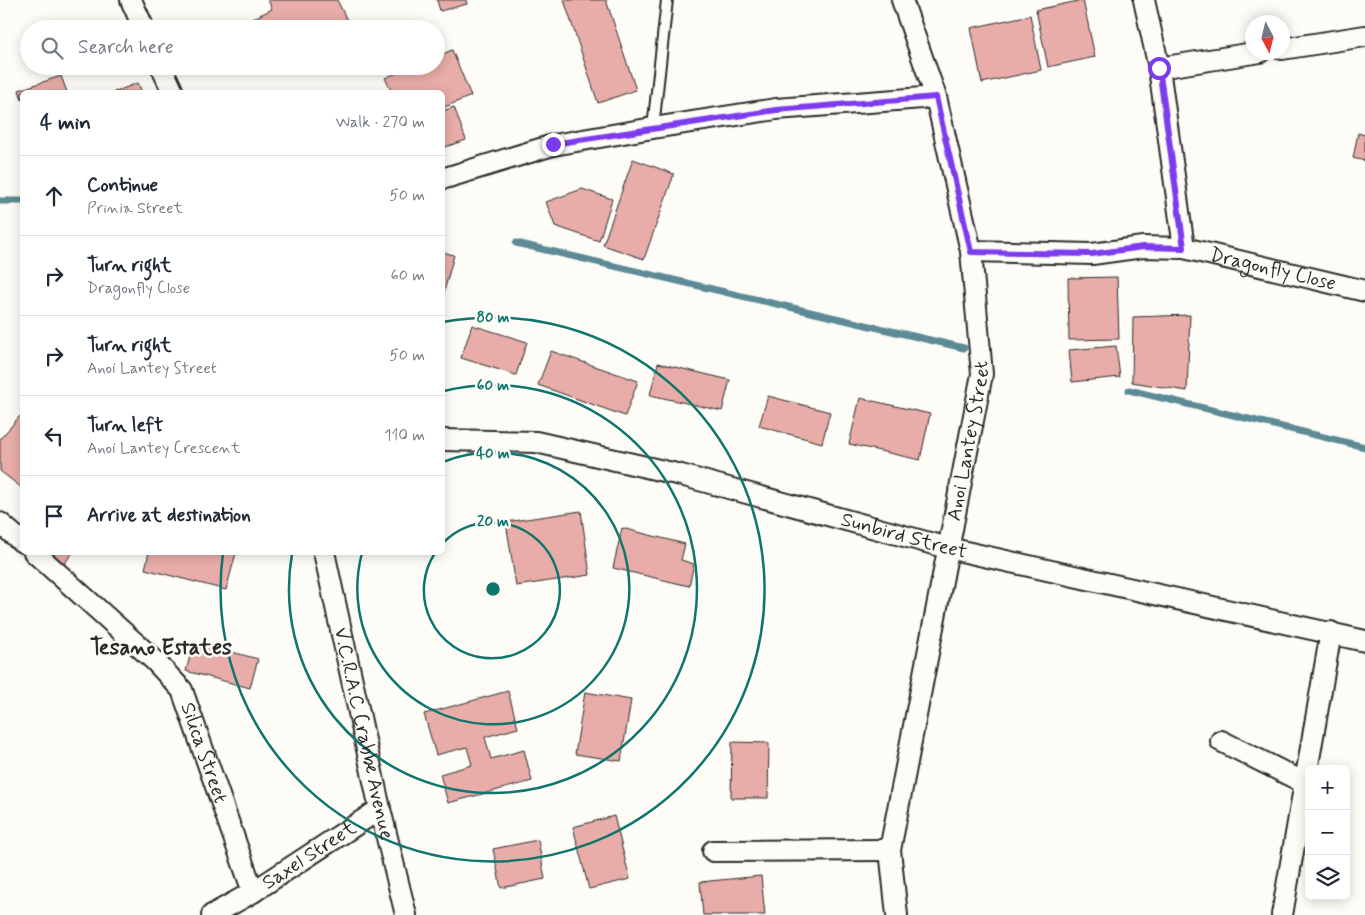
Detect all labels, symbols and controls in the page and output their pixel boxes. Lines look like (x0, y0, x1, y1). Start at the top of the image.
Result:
north arrow (1245, 15, 1290, 60)
search box (20, 20, 445, 75)
icon: search (38, 34, 66, 62)
text: Search here (78, 35, 174, 60)
route start (1148, 57, 1171, 80)
text: 4 min (40, 109, 91, 137)
text: Walk · 270 m (336, 112, 425, 133)
route end (542, 133, 565, 156)
text: Continue (87, 173, 158, 198)
icon: ahead (40, 182, 68, 210)
text: 50 m (389, 185, 425, 206)
text: Prinia Street (87, 198, 183, 219)
street label: Dragonfly Close (1207, 241, 1339, 297)
text: Turn right (87, 253, 171, 278)
icon: right (40, 262, 68, 290)
text: 60 m (391, 265, 425, 286)
text: Dragonfly Close (87, 278, 190, 299)
text: 80 m (476, 308, 510, 328)
text: Turn right (87, 333, 171, 358)
icon: right (40, 342, 68, 370)
text: 50 m (389, 345, 425, 366)
text: Anoi Lantey Street (87, 358, 217, 379)
street label: Anoi Lantey Street (940, 360, 996, 523)
text: 60 m (477, 376, 509, 396)
text: Turn left (87, 413, 163, 438)
icon: left (40, 422, 68, 450)
text: 110 m (384, 425, 425, 446)
text: Anoi Lantey Crescent (87, 438, 240, 459)
text: 40 m (476, 444, 510, 464)
icon: arrive (40, 502, 68, 530)
text: Arrive at destination (87, 503, 251, 528)
street label: Sunbird Street (838, 506, 970, 565)
text: 20 m (477, 512, 509, 532)
centre of rings (484, 580, 502, 598)
street label: V.C.R.A.C Crabbe Avenue (327, 625, 401, 843)
district label: Tesano Estates (90, 634, 232, 662)
street label: Silica Street (174, 699, 234, 807)
map controls (1305, 765, 1350, 900)
button: + (1305, 765, 1350, 810)
button: − (1305, 810, 1350, 855)
street label: Saxel Street (257, 815, 362, 896)
button: layers (1305, 855, 1350, 900)

